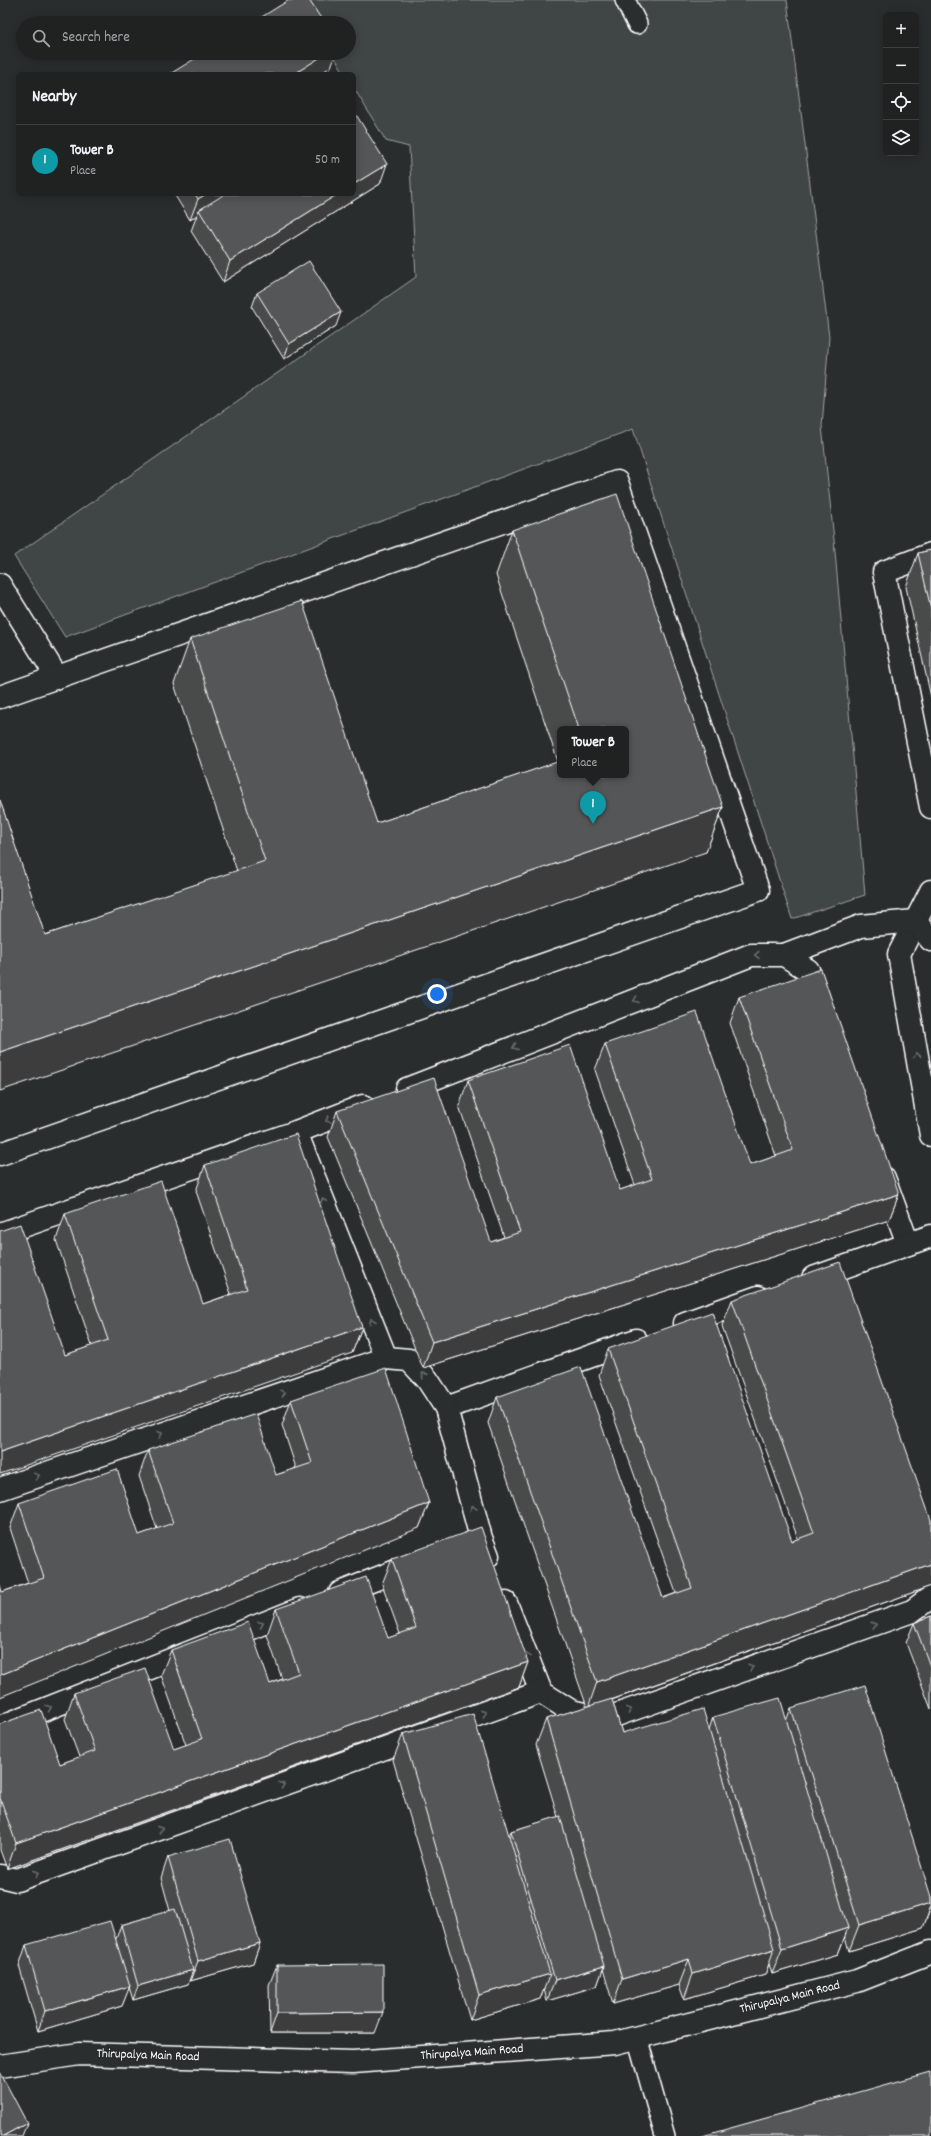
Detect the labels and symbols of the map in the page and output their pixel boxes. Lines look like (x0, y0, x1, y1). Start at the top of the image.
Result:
pin: 1 (580, 791, 606, 824)
one-way arrow (754, 951, 760, 959)
your location (427, 984, 447, 1004)
one-way arrow (632, 995, 639, 1003)
one-way arrow (511, 1043, 518, 1051)
one-way arrow (913, 1052, 922, 1058)
one-way arrow (325, 1115, 332, 1123)
one-way arrow (320, 1197, 328, 1204)
one-way arrow (368, 1318, 376, 1325)
one-way arrow (421, 1373, 428, 1380)
one-way arrow (279, 1389, 286, 1397)
one-way arrow (156, 1431, 163, 1439)
one-way arrow (33, 1473, 40, 1481)
one-way arrow (469, 1505, 477, 1511)
one-way arrow (258, 1621, 265, 1629)
one-way arrow (870, 1621, 877, 1629)
one-way arrow (524, 1653, 532, 1660)
one-way arrow (748, 1664, 755, 1672)
one-way arrow (46, 1704, 53, 1712)
one-way arrow (625, 1707, 632, 1715)
one-way arrow (480, 1709, 487, 1718)
one-way arrow (279, 1781, 286, 1790)
one-way arrow (156, 1825, 163, 1833)
one-way arrow (34, 1869, 41, 1877)
street label: Thirupalya Main Road (738, 1976, 842, 2020)
street label: Thirupalya Main Road (420, 2040, 524, 2066)
street label: Thirupalya Main Road (96, 2045, 200, 2067)

